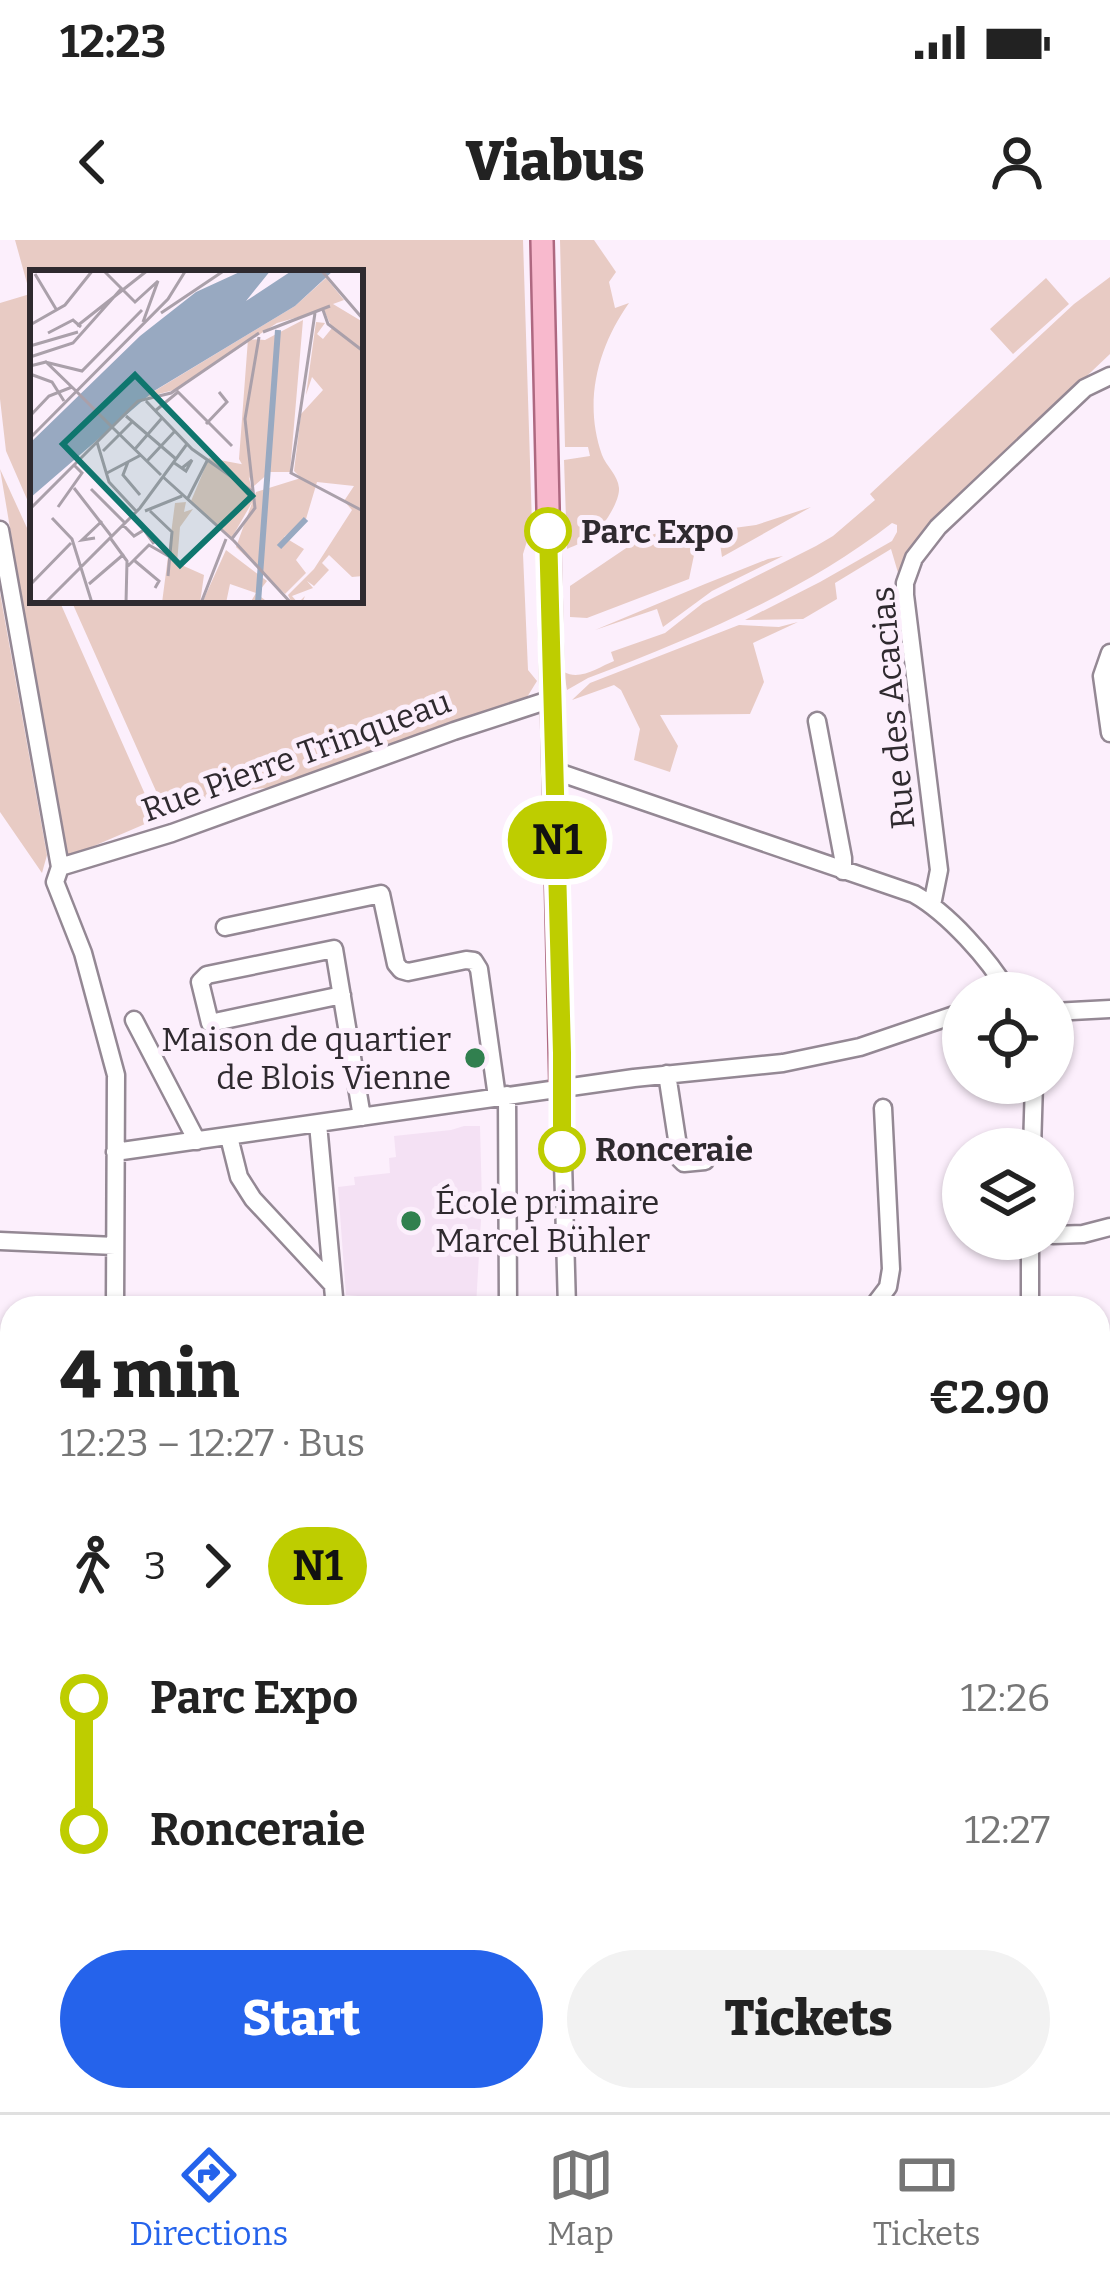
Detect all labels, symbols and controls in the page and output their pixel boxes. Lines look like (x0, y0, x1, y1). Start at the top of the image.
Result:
text: 12:23 (60, 15, 167, 69)
icon: back (60, 129, 126, 195)
icon: person (984, 129, 1050, 195)
text: Viabus (465, 130, 645, 194)
inset map (30, 270, 363, 603)
marker: Parc Expo (526, 509, 570, 553)
place label: Parc Expo (581, 512, 734, 552)
street label: Rue des Acacias (862, 585, 924, 831)
street label: Rue Pierre Trinqueau (137, 681, 456, 830)
line badge: N1 (503, 801, 611, 879)
text: N1 (532, 815, 582, 865)
map controls (942, 972, 1074, 1260)
button: locate (942, 972, 1074, 1104)
place label: Maison de quartier de Blois Vienne (161, 1020, 451, 1098)
marker: Maison de quartier de Blois Vienne (462, 1045, 488, 1071)
marker: Ronceraie (540, 1127, 584, 1171)
button: layers (942, 1128, 1074, 1260)
place label: Ronceraie (595, 1130, 753, 1170)
place label: École primaire Marcel Bühler (435, 1183, 659, 1261)
marker: École primaire Marcel Bühler (398, 1208, 424, 1234)
text: 4 min (60, 1335, 240, 1414)
text: €2.90 (929, 1371, 1050, 1425)
text: 12:23 – 12:27 · Bus (60, 1420, 365, 1466)
icon: walk (60, 1533, 126, 1599)
icon: forward (184, 1533, 250, 1599)
text: N1 (292, 1541, 343, 1591)
text: 3 (144, 1543, 166, 1589)
text: Parc Expo (150, 1671, 358, 1725)
text: 12:26 (961, 1675, 1050, 1721)
text: Ronceraie (150, 1803, 365, 1857)
text: 12:27 (964, 1807, 1050, 1853)
button: Start (60, 1950, 543, 2088)
button: Tickets (567, 1950, 1050, 2088)
tab: Directions (129, 2142, 288, 2254)
tab: Map (547, 2142, 614, 2254)
tab: Tickets (873, 2142, 981, 2254)

